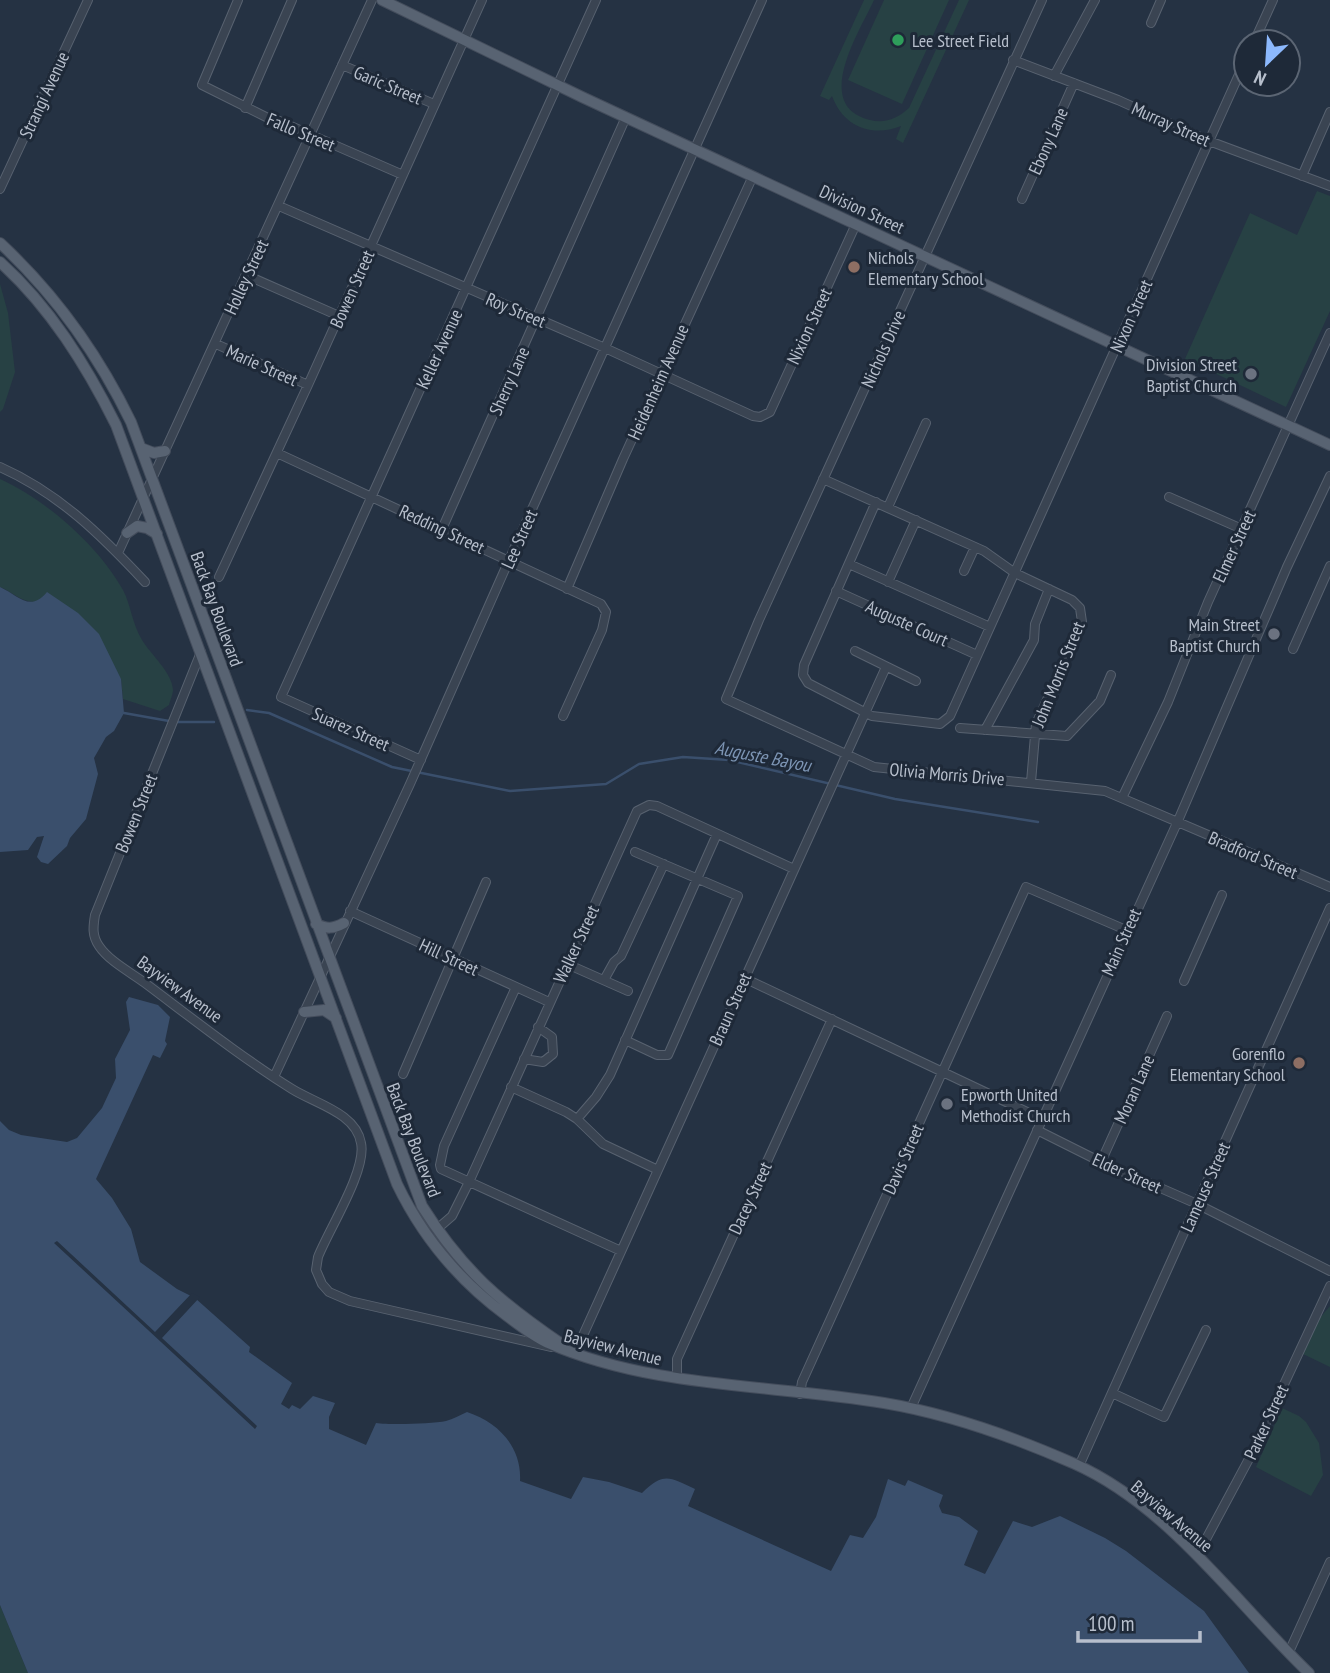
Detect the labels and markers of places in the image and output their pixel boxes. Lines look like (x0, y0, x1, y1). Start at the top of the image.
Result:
place label: Lee Street Field (912, 29, 1009, 52)
marker: Lee Street Field (890, 32, 906, 48)
place label: Nichols Elementary School (868, 246, 984, 290)
marker: Nichols Elementary School (846, 259, 862, 275)
place label: Division Street Baptist Church (1146, 353, 1237, 397)
marker: Division Street Baptist Church (1243, 366, 1259, 382)
place label: Main Street Baptist Church (1170, 613, 1260, 657)
marker: Main Street Baptist Church (1266, 626, 1282, 642)
place label: Gorenflo Elementary School (1170, 1042, 1286, 1086)
marker: Gorenflo Elementary School (1291, 1055, 1307, 1071)
place label: Epworth United Methodist Church (961, 1083, 1070, 1127)
marker: Epworth United Methodist Church (939, 1096, 955, 1112)

